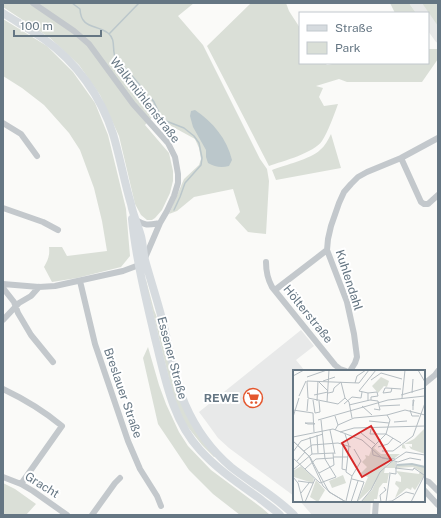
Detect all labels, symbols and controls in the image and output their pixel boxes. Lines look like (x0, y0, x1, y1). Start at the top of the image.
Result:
scale bar (14, 12, 101, 38)
legend (299, 12, 429, 64)
text: 100 m (20, 19, 53, 33)
text: Straße (335, 21, 373, 35)
text: Park (335, 41, 361, 55)
street label: Walkmühlenstraße (107, 54, 183, 146)
street label: Kuhlendahl (333, 248, 366, 313)
street label: Hölterstraße (280, 282, 336, 346)
street label: Essener Straße (154, 315, 190, 401)
street label: Breslauer Straße (101, 346, 145, 440)
inset map (293, 370, 425, 502)
supermarket icon: REWE (242, 387, 264, 409)
place label: REWE (204, 391, 239, 405)
street label: Gracht (22, 469, 62, 501)

